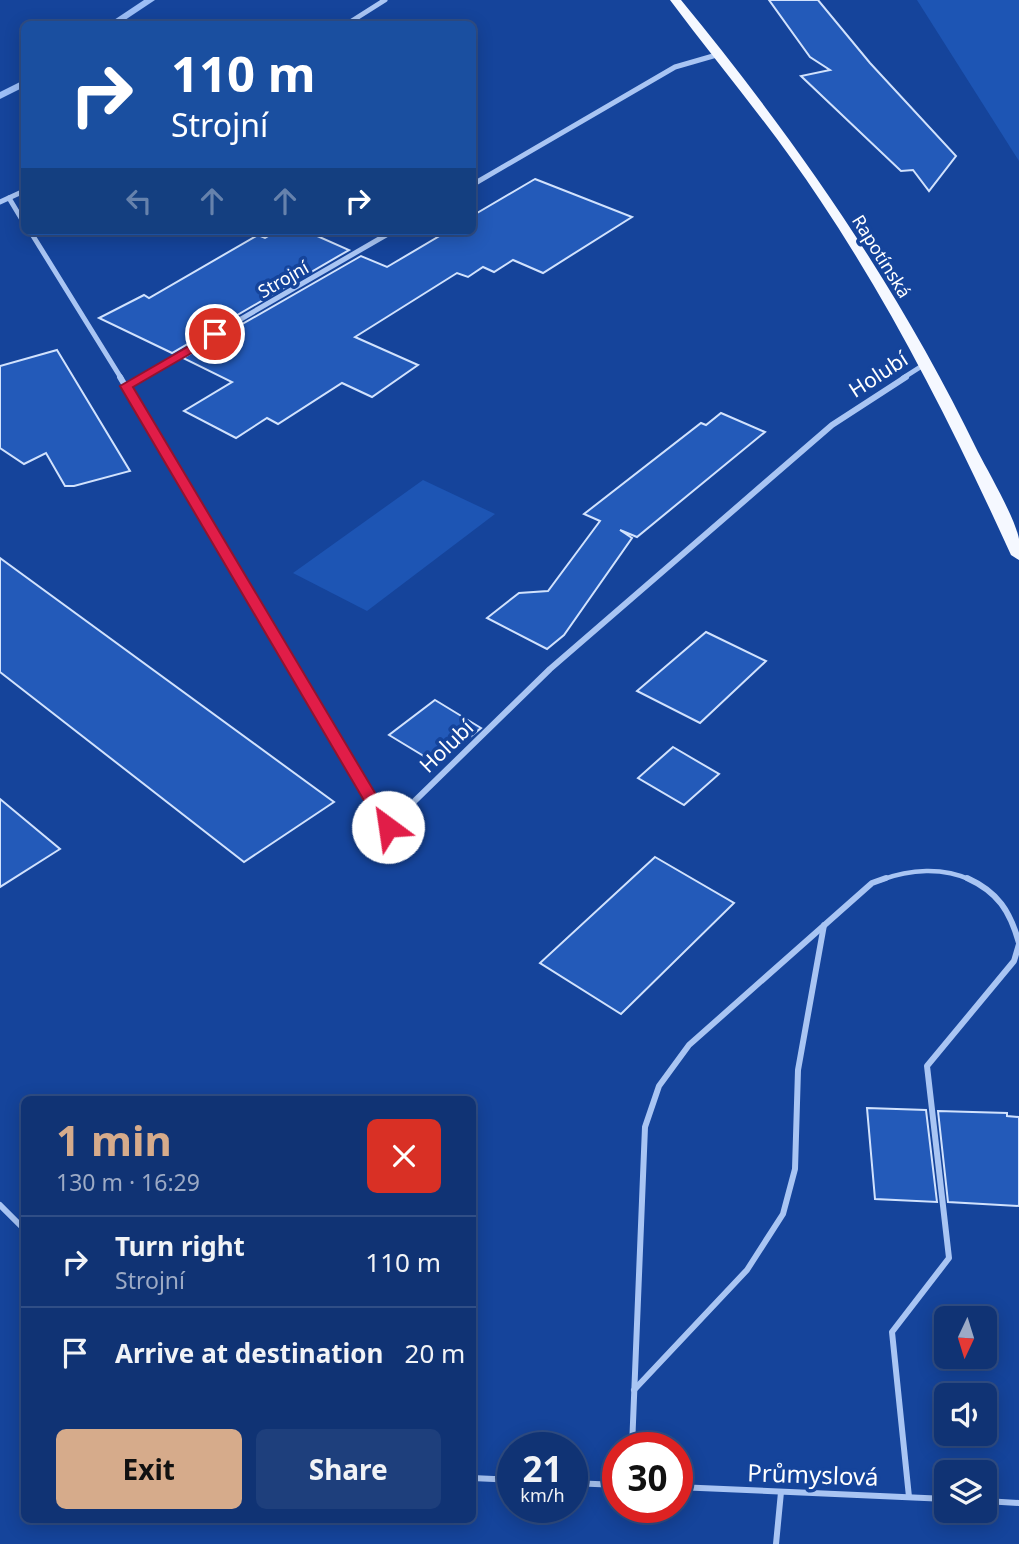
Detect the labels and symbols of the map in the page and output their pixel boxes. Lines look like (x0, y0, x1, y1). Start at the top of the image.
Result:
street label: Rapotínská (847, 210, 917, 302)
street label: Strojní (253, 255, 313, 303)
pin (185, 304, 245, 364)
street label: Holubí (843, 344, 913, 403)
street label: Holubí (413, 713, 480, 779)
position arrow (351, 790, 425, 864)
north arrow (934, 1306, 998, 1368)
speed limit sign: 30 (602, 1432, 693, 1523)
street label: Průmyslová (747, 1455, 879, 1493)

